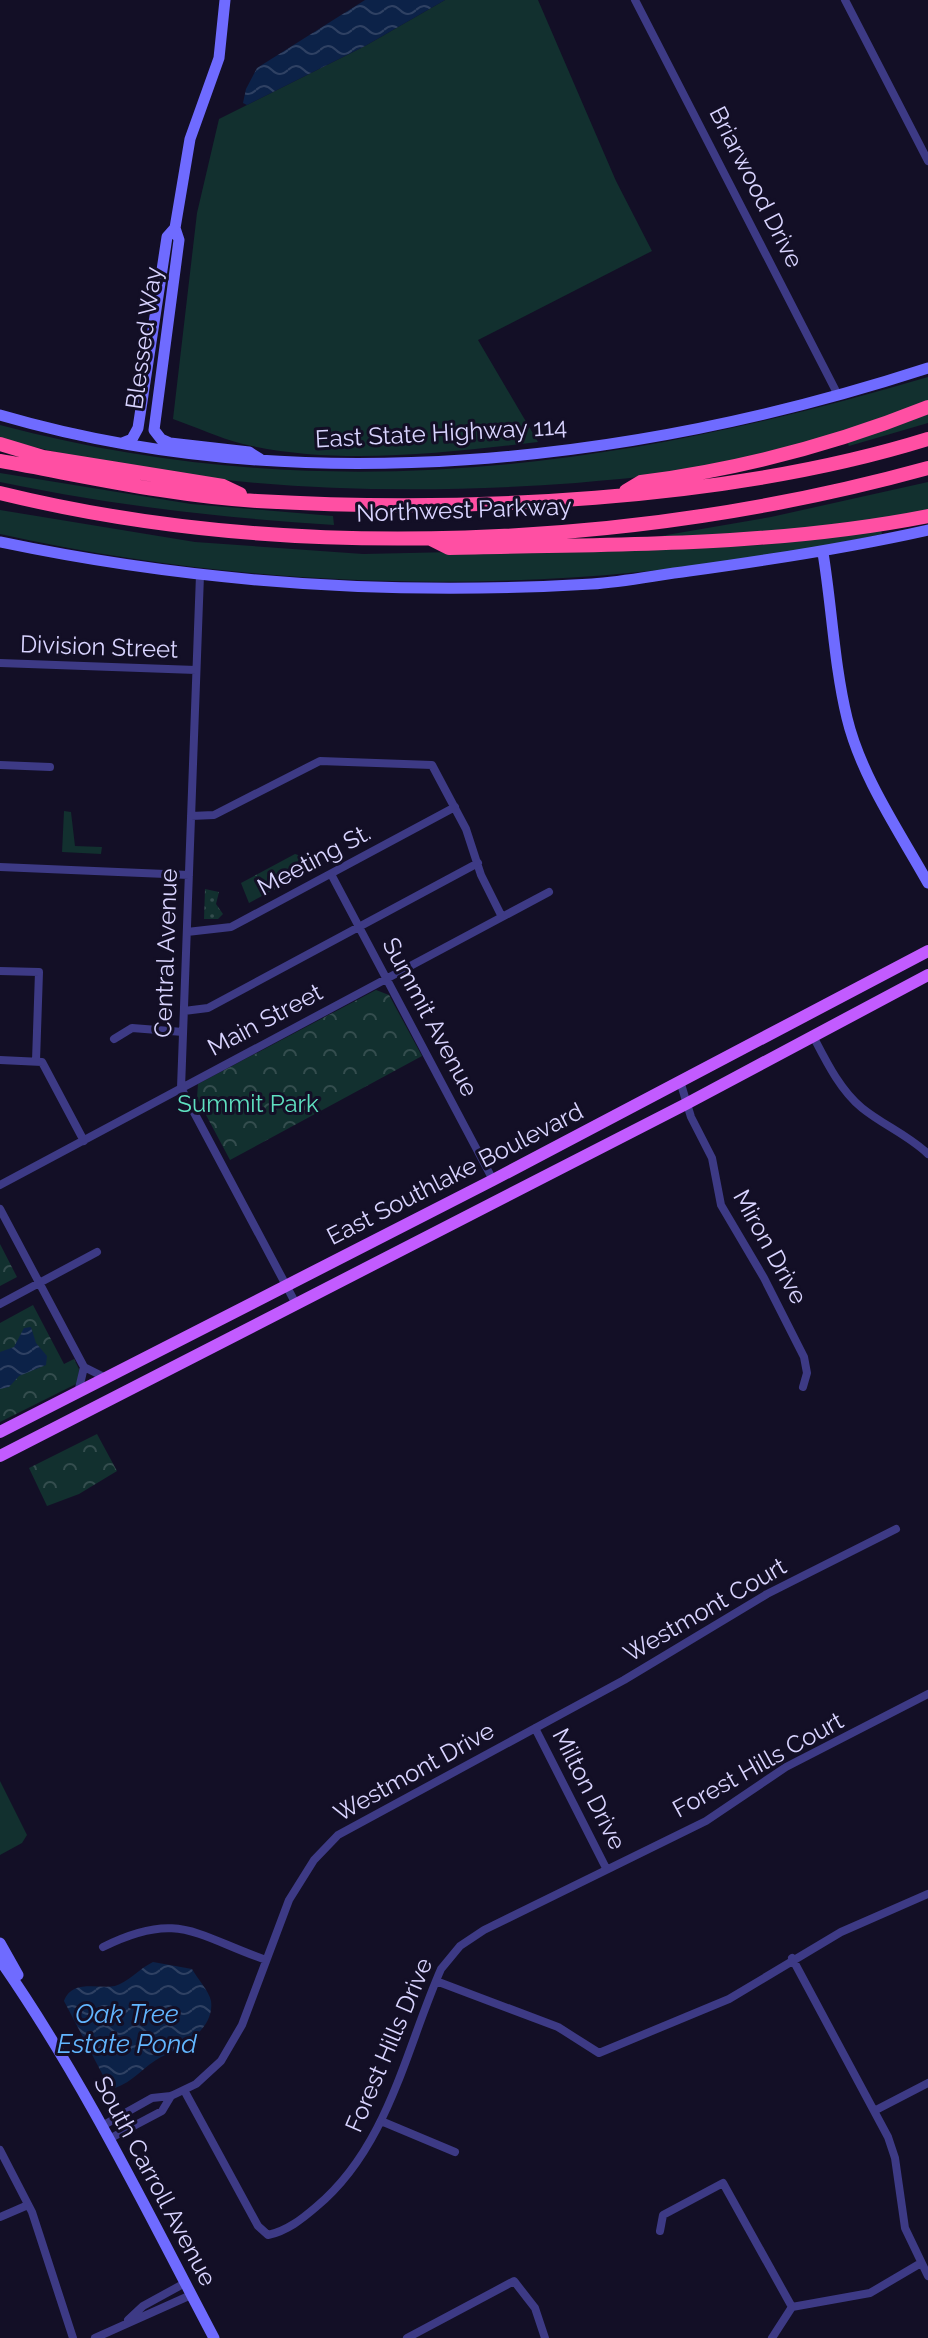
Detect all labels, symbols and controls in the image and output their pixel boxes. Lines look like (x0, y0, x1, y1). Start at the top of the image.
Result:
street label: Briarwood Drive (703, 101, 810, 272)
street label: Blessed Way (119, 265, 168, 411)
street label: East State Highway 114 (314, 411, 568, 454)
street label: Northwest Parkway (356, 491, 572, 528)
street label: Division Street (19, 629, 179, 664)
street label: Meeting St. (252, 818, 375, 901)
street label: Central Avenue (148, 868, 183, 1038)
street label: Summit Avenue (376, 932, 485, 1101)
street label: Main Street (202, 977, 327, 1062)
park label: Summit Park (177, 1089, 319, 1118)
street label: East Southlake Boulevard (322, 1096, 588, 1251)
street label: Miron Drive (727, 1185, 814, 1309)
street label: Westmont Court (618, 1551, 791, 1668)
street label: Forest Hills Court (667, 1706, 848, 1823)
street label: Westmont Drive (329, 1716, 499, 1828)
street label: Milton Drive (546, 1723, 632, 1854)
street label: Forest Hills Drive (339, 1953, 438, 2136)
water label: Oak Tree Estate Pond (57, 1999, 197, 2059)
street label: South Carroll Avenue (88, 2071, 223, 2291)

